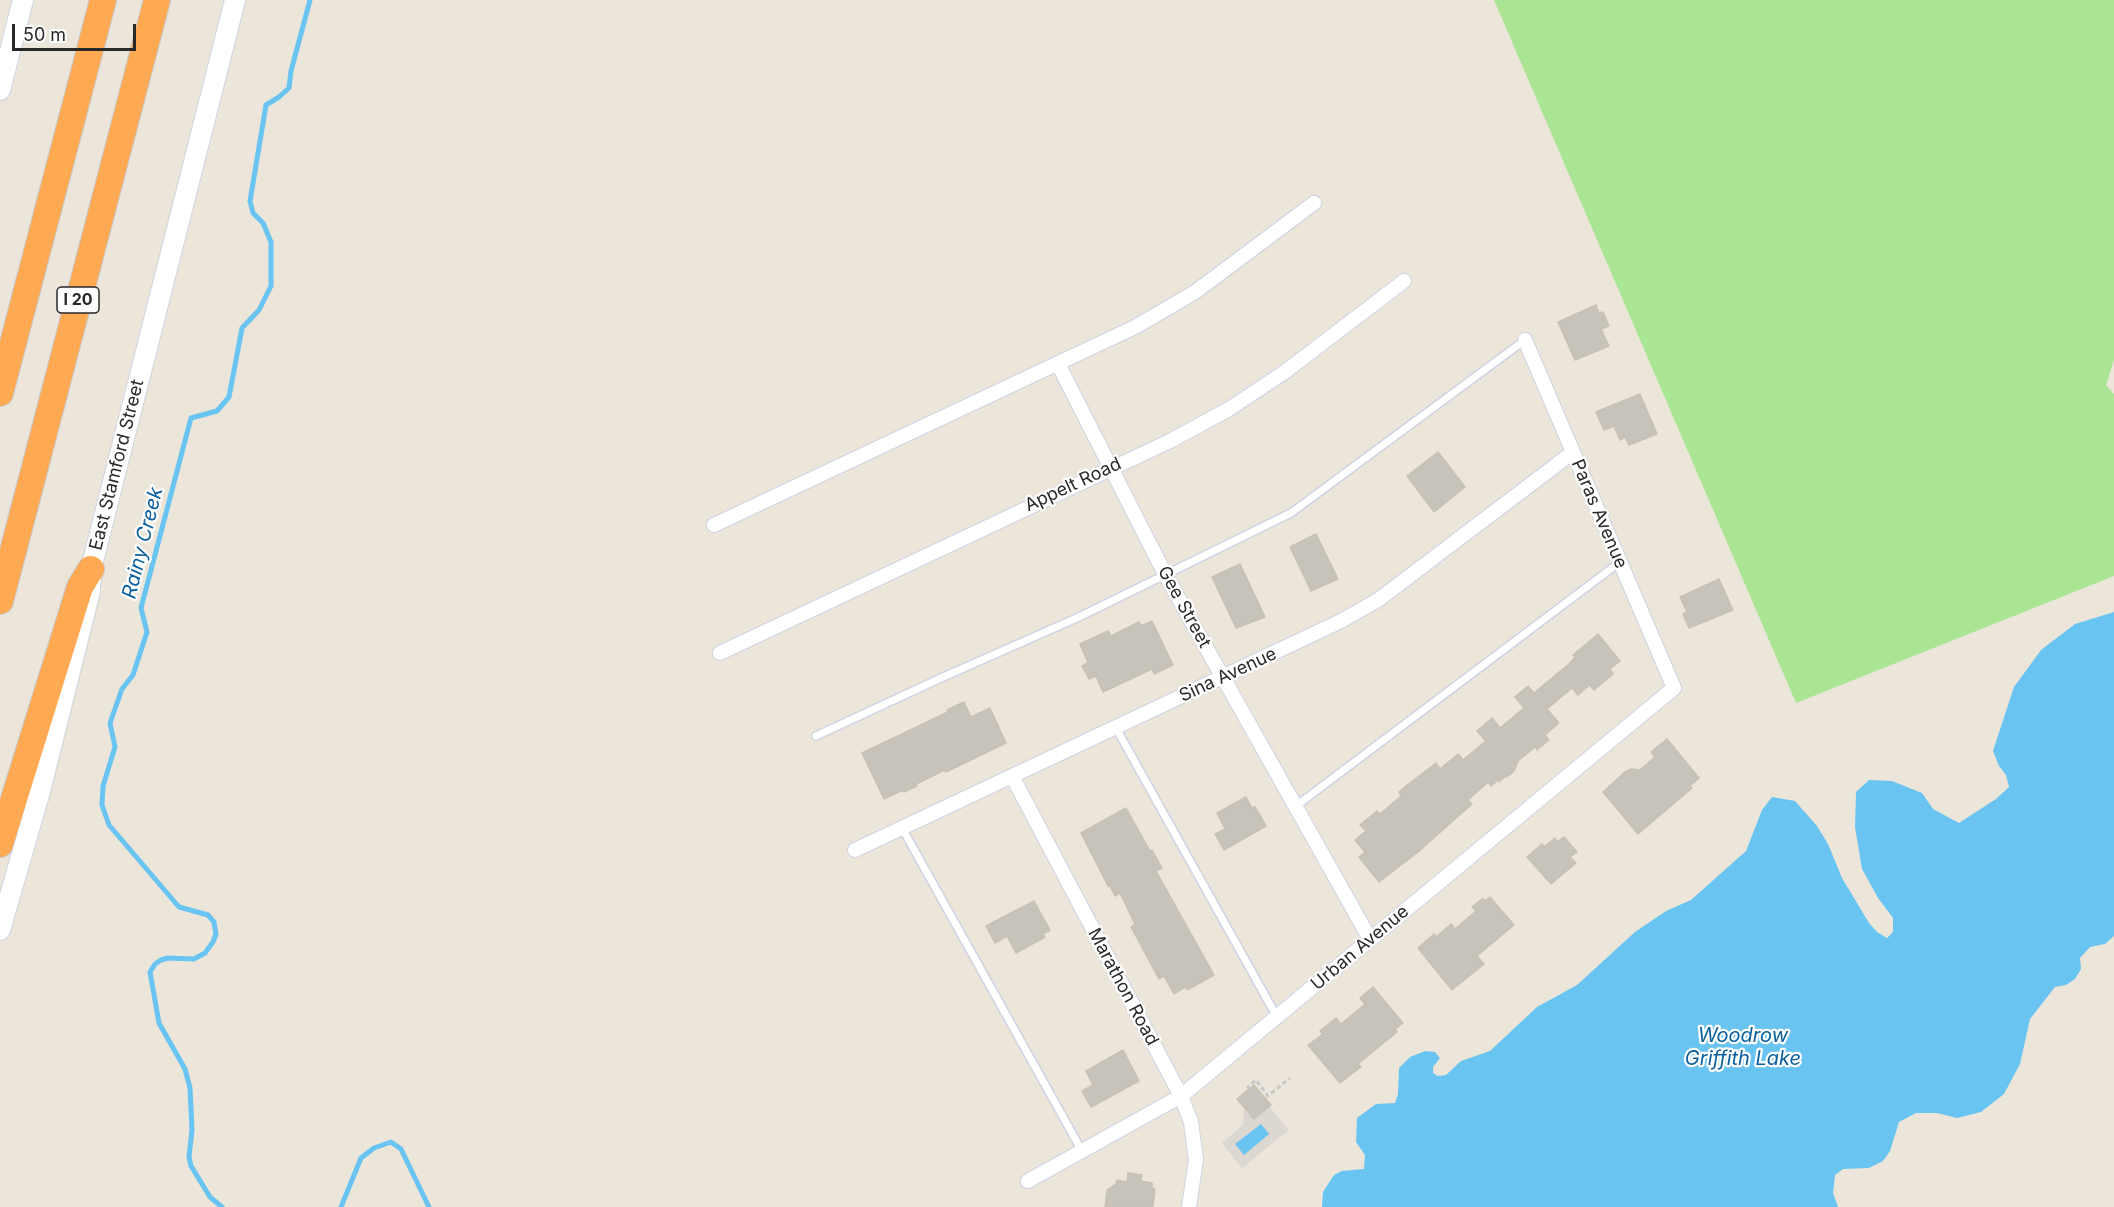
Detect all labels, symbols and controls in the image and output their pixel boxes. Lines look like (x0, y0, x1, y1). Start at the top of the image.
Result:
scale bar (15, 12, 140, 50)
text: 50 m (23, 24, 66, 45)
road number: I 20 (57, 287, 99, 313)
street label: East Stamford Street (85, 377, 149, 553)
street label: Appelt Road (1021, 453, 1125, 517)
street label: Paras Avenue (1566, 456, 1632, 572)
water label: Rainy Creek (118, 485, 168, 601)
street label: Gee Street (1153, 562, 1215, 652)
street label: Sina Avenue (1176, 643, 1280, 707)
street label: Urban Avenue (1307, 901, 1413, 995)
street label: Marathon Road (1083, 925, 1163, 1049)
water label: Woodrow Griffith Lake (1685, 1024, 1801, 1071)

